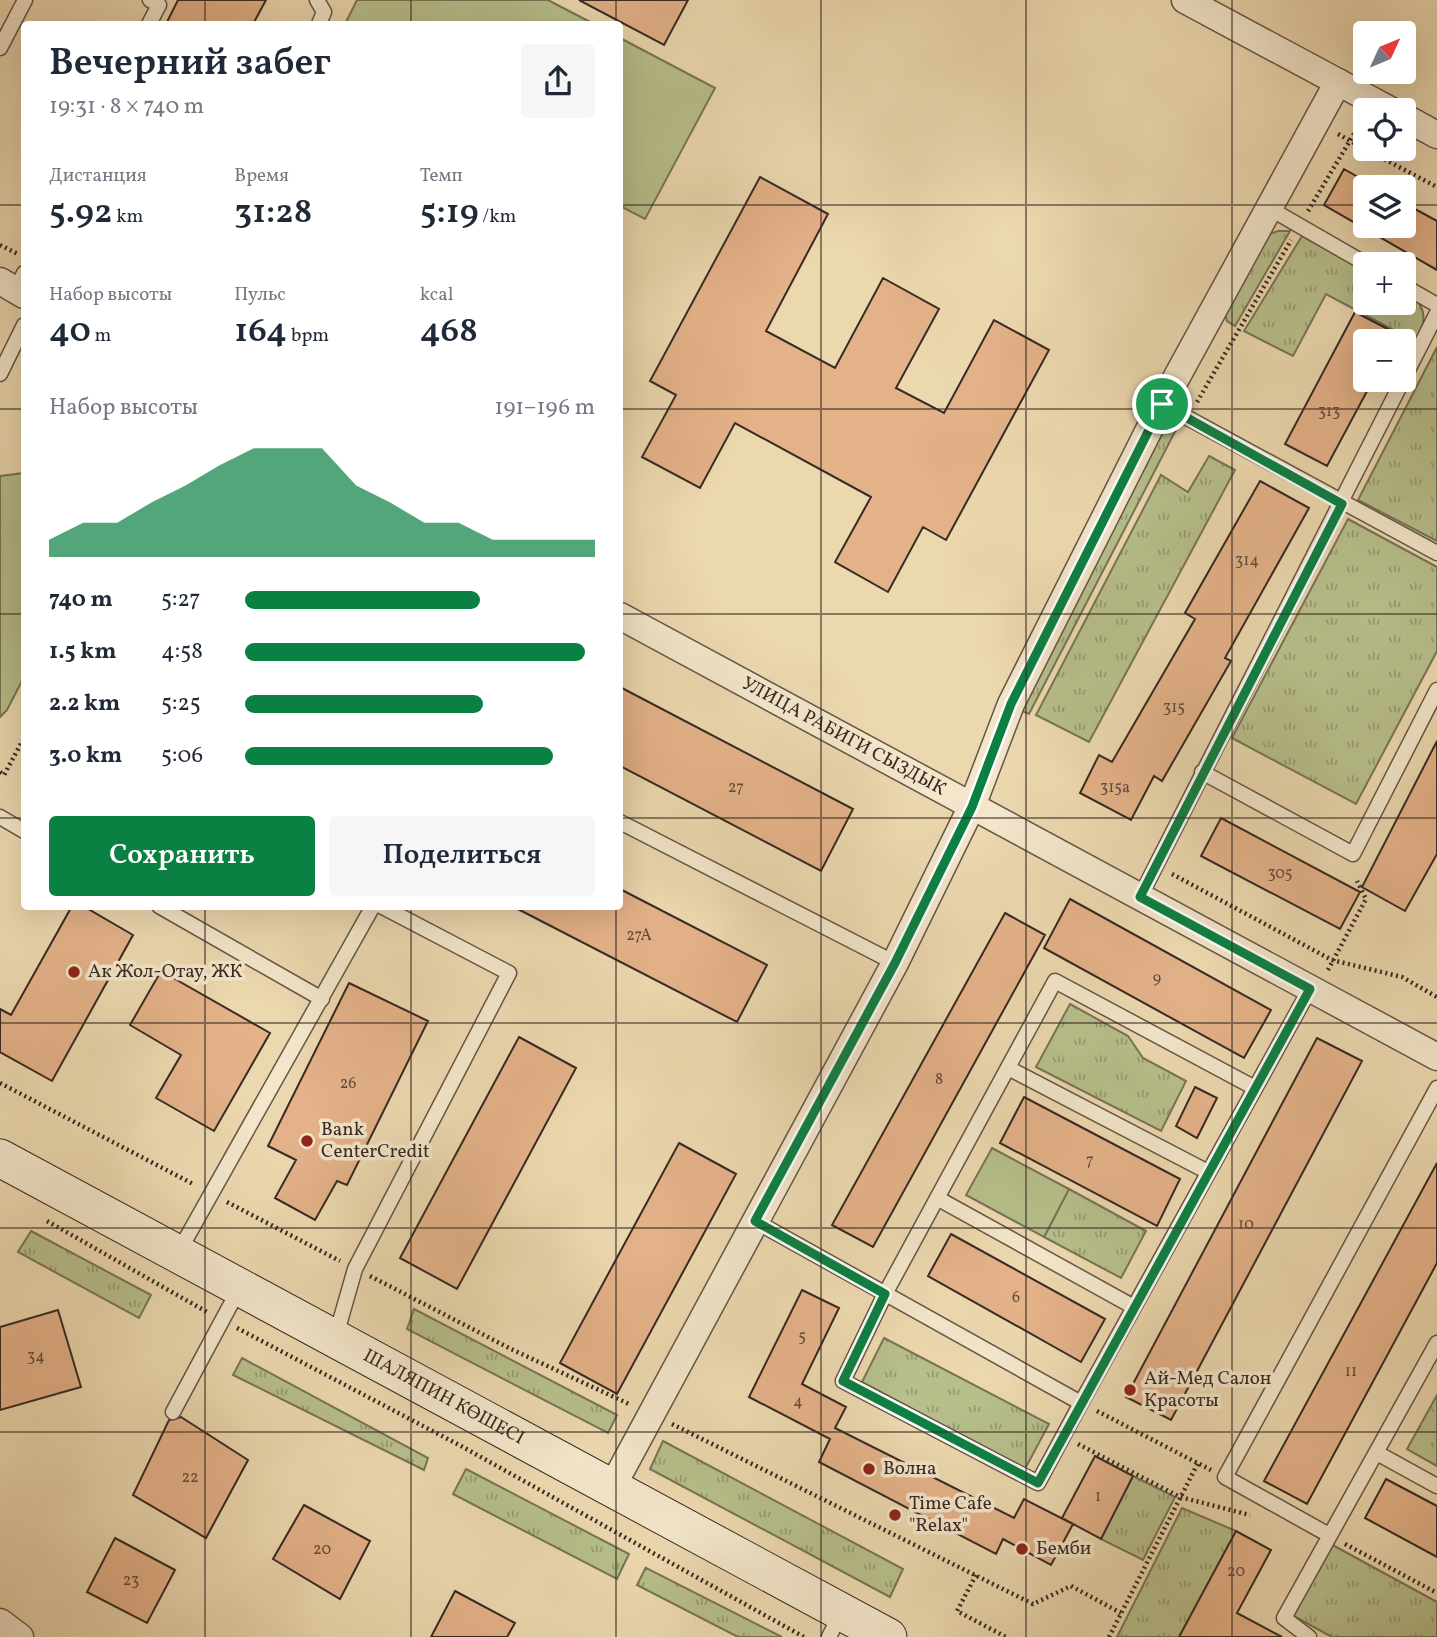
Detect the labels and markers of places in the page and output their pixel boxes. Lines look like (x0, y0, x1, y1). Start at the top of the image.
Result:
pin (1132, 374, 1192, 434)
place label: Ак Жол-Отау, ЖК (88, 959, 243, 985)
marker: Ак Жол-Отау, ЖК (66, 964, 82, 980)
place label: Bank CenterCredit (321, 1117, 430, 1165)
marker: Bank CenterCredit (299, 1133, 315, 1149)
place label: Ай-Мед Салон Красоты (1144, 1366, 1271, 1414)
marker: Ай-Мед Салон Красоты (1122, 1382, 1138, 1398)
place label: Волна (883, 1456, 936, 1482)
marker: Волна (861, 1461, 877, 1477)
place label: Time Cafe "Relax" (909, 1491, 992, 1539)
marker: Time Cafe "Relax" (887, 1507, 903, 1523)
place label: Бемби (1036, 1536, 1091, 1562)
marker: Бемби (1014, 1541, 1030, 1557)

